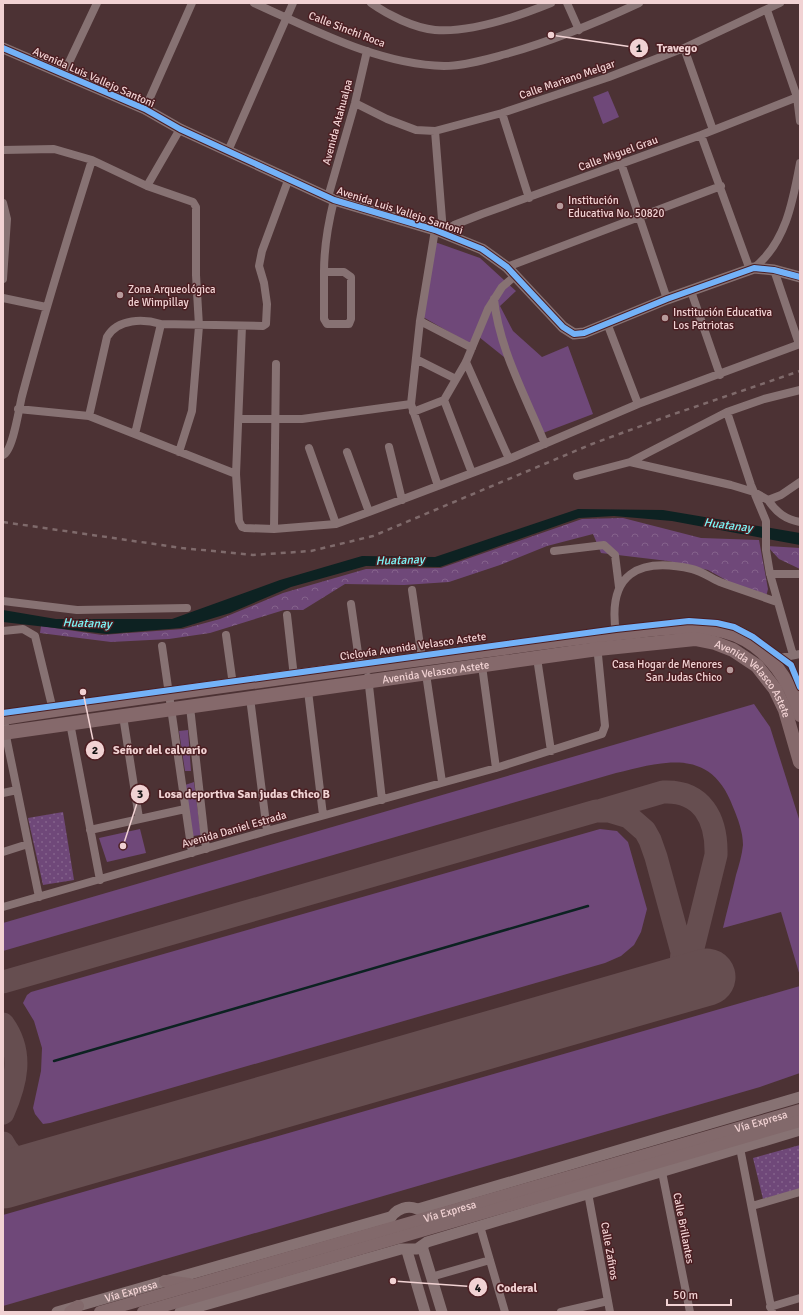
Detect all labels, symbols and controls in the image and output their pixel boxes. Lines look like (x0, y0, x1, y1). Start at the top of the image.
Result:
street label: Calle Sinchi Roca (307, 9, 387, 50)
callout: Travego (629, 36, 705, 60)
text: 1 (636, 41, 643, 56)
text: Travego (657, 41, 697, 56)
street label: Avenida Luis Vallejo Santoni (31, 45, 157, 110)
street label: Calle Mariano Melgar (517, 57, 617, 102)
street label: Avenida Atahualpa (320, 78, 355, 166)
street label: Calle Miguel Grau (577, 133, 660, 174)
street label: Avenida Luis Vallejo Santoni (335, 184, 465, 237)
place label: Institución Educativa No. 50820 (568, 194, 665, 220)
marker: Institución Educativa No. 50820 (555, 201, 565, 211)
place label: Zona Arqueológica de Wimpillay (128, 283, 216, 309)
marker: Zona Arqueológica de Wimpillay (115, 290, 125, 300)
place label: Institución Educativa Los Patriotas (673, 306, 773, 332)
marker: Institución Educativa Los Patriotas (660, 313, 670, 323)
water label: Huatanay (703, 515, 755, 536)
water label: Huatanay (375, 552, 426, 569)
water label: Huatanay (62, 615, 113, 632)
street label: Ciclovía Avenida Velasco Astete (339, 630, 487, 663)
street label: Avenida Velasco Astete (713, 637, 793, 719)
street label: Avenida Velasco Astete (381, 658, 490, 686)
place label: Casa Hogar de Menores San Judas Chico (612, 658, 722, 684)
marker: Casa Hogar de Menores San Judas Chico (725, 665, 735, 675)
callout: Señor del calvario (85, 738, 215, 762)
text: 2 (92, 743, 98, 758)
text: Señor del calvario (113, 743, 207, 758)
callout: Losa deportiva San judas Chico B (130, 782, 338, 806)
text: 3 (137, 787, 143, 802)
text: Losa deportiva San judas Chico B (158, 787, 330, 802)
street label: Avenida Daniel Estrada (180, 808, 288, 851)
street label: Vía Expresa (733, 1108, 789, 1135)
street label: Calle Brillantes (670, 1192, 697, 1265)
street label: Vía Expresa (422, 1198, 478, 1225)
street label: Calle Zafiros (598, 1221, 621, 1281)
callout: Coderal (468, 1275, 545, 1299)
street label: Vía Expresa (103, 1278, 159, 1305)
text: 4 (475, 1281, 482, 1296)
text: Coderal (497, 1281, 537, 1296)
scale bar (667, 1281, 731, 1307)
text: 50 m (673, 1288, 698, 1303)

